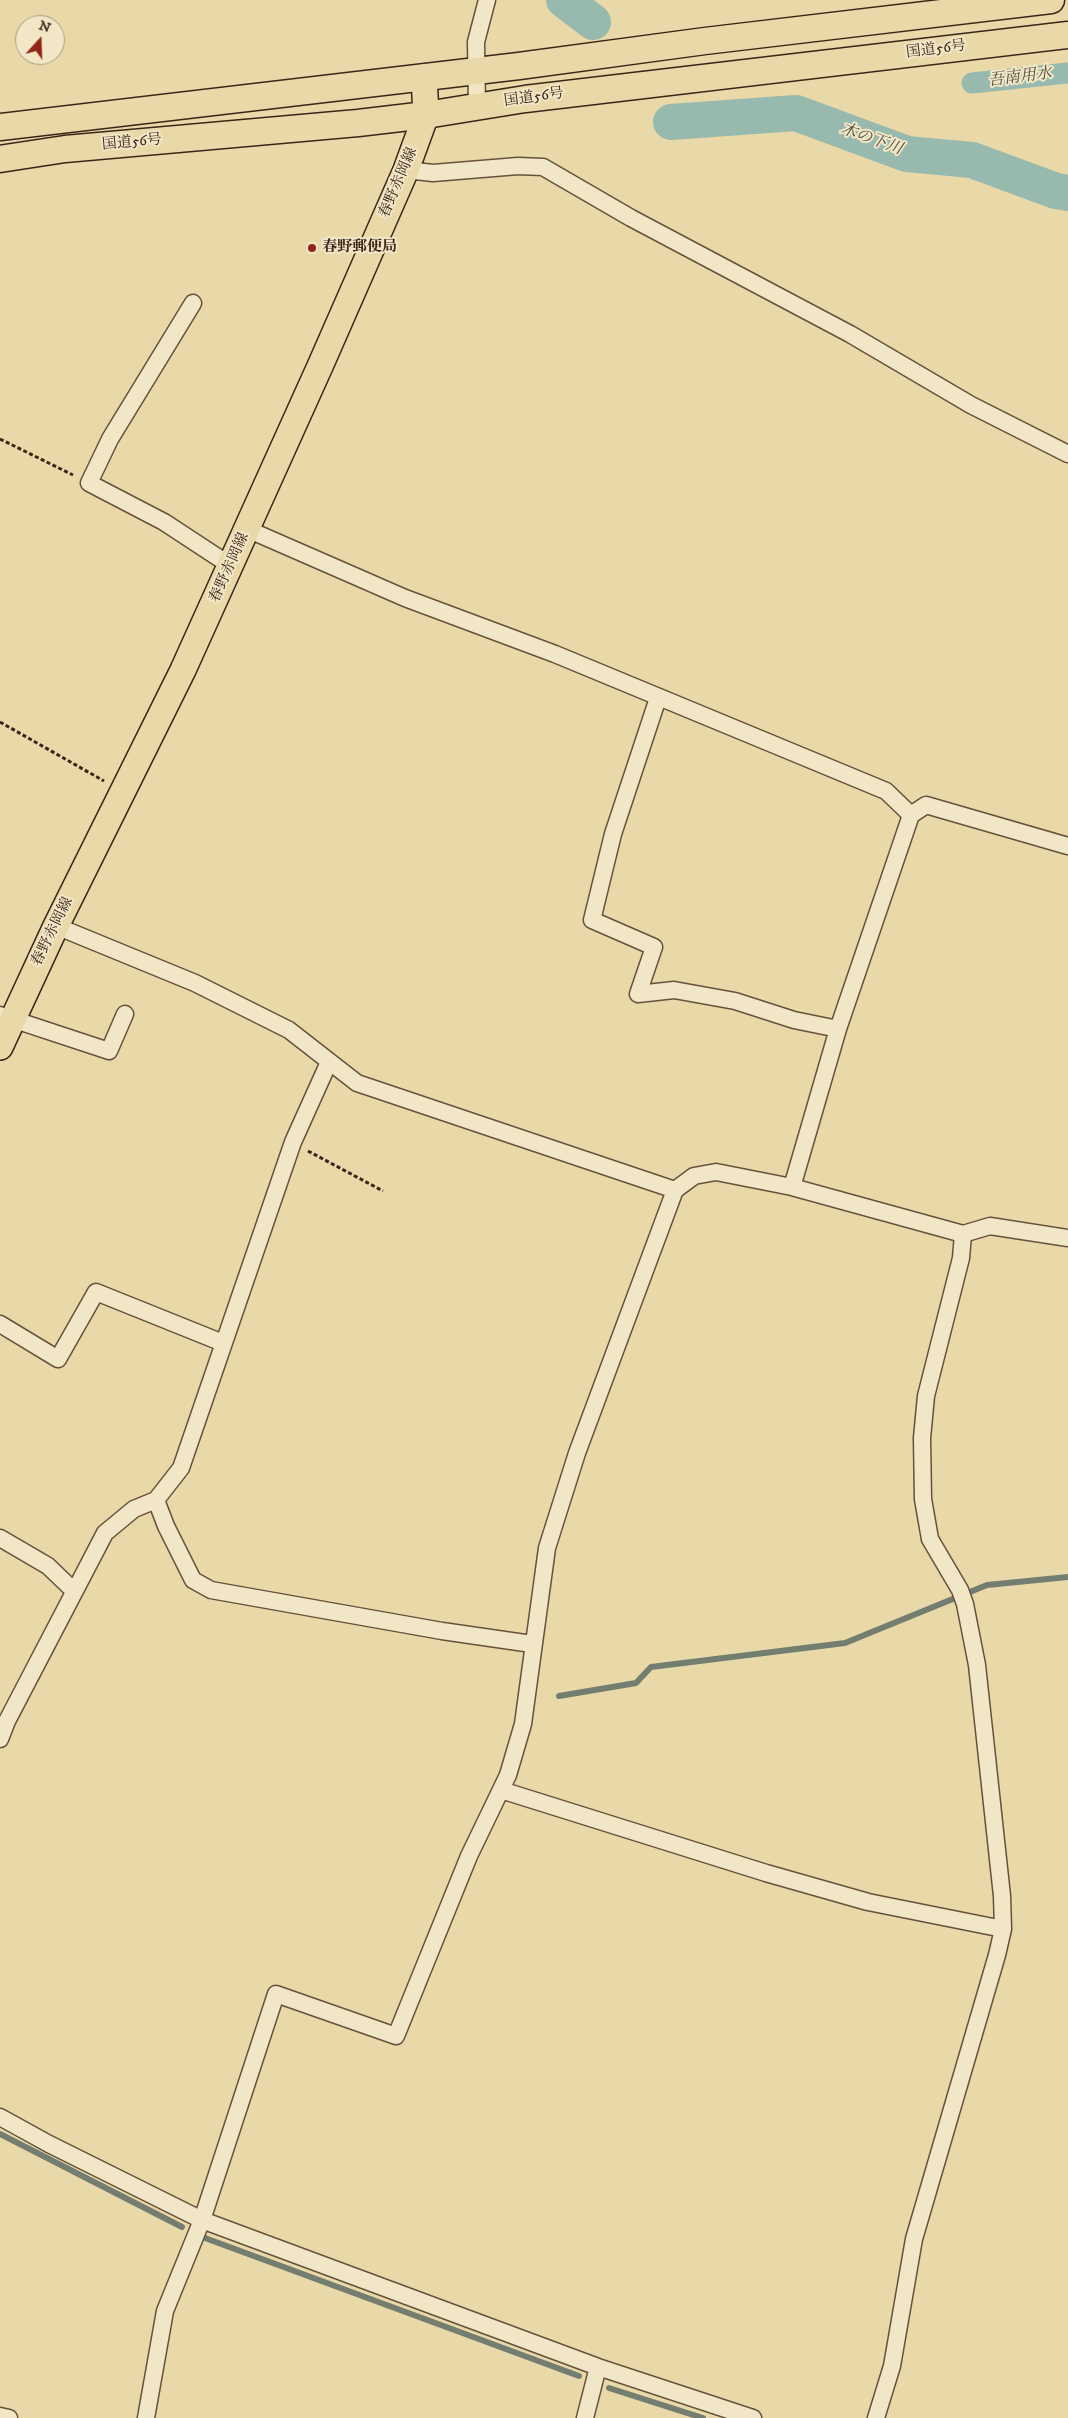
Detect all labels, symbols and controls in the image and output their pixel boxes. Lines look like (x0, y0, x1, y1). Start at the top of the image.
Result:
north arrow (15, 15, 65, 65)
text: N (36, 16, 53, 37)
street label: 国道56号 (905, 37, 967, 63)
water label: 吾南用水 (987, 65, 1053, 91)
street label: 国道56号 (503, 85, 565, 111)
water label: 木の下川 (838, 120, 904, 160)
street label: 国道56号 (101, 131, 163, 155)
street label: 春野赤岡線 (376, 145, 422, 221)
place label: 春野郵便局 (322, 239, 397, 257)
marker: 春野郵便局 (306, 242, 318, 254)
street label: 春野赤岡線 (207, 530, 253, 606)
street label: 春野赤岡線 (28, 894, 78, 970)

